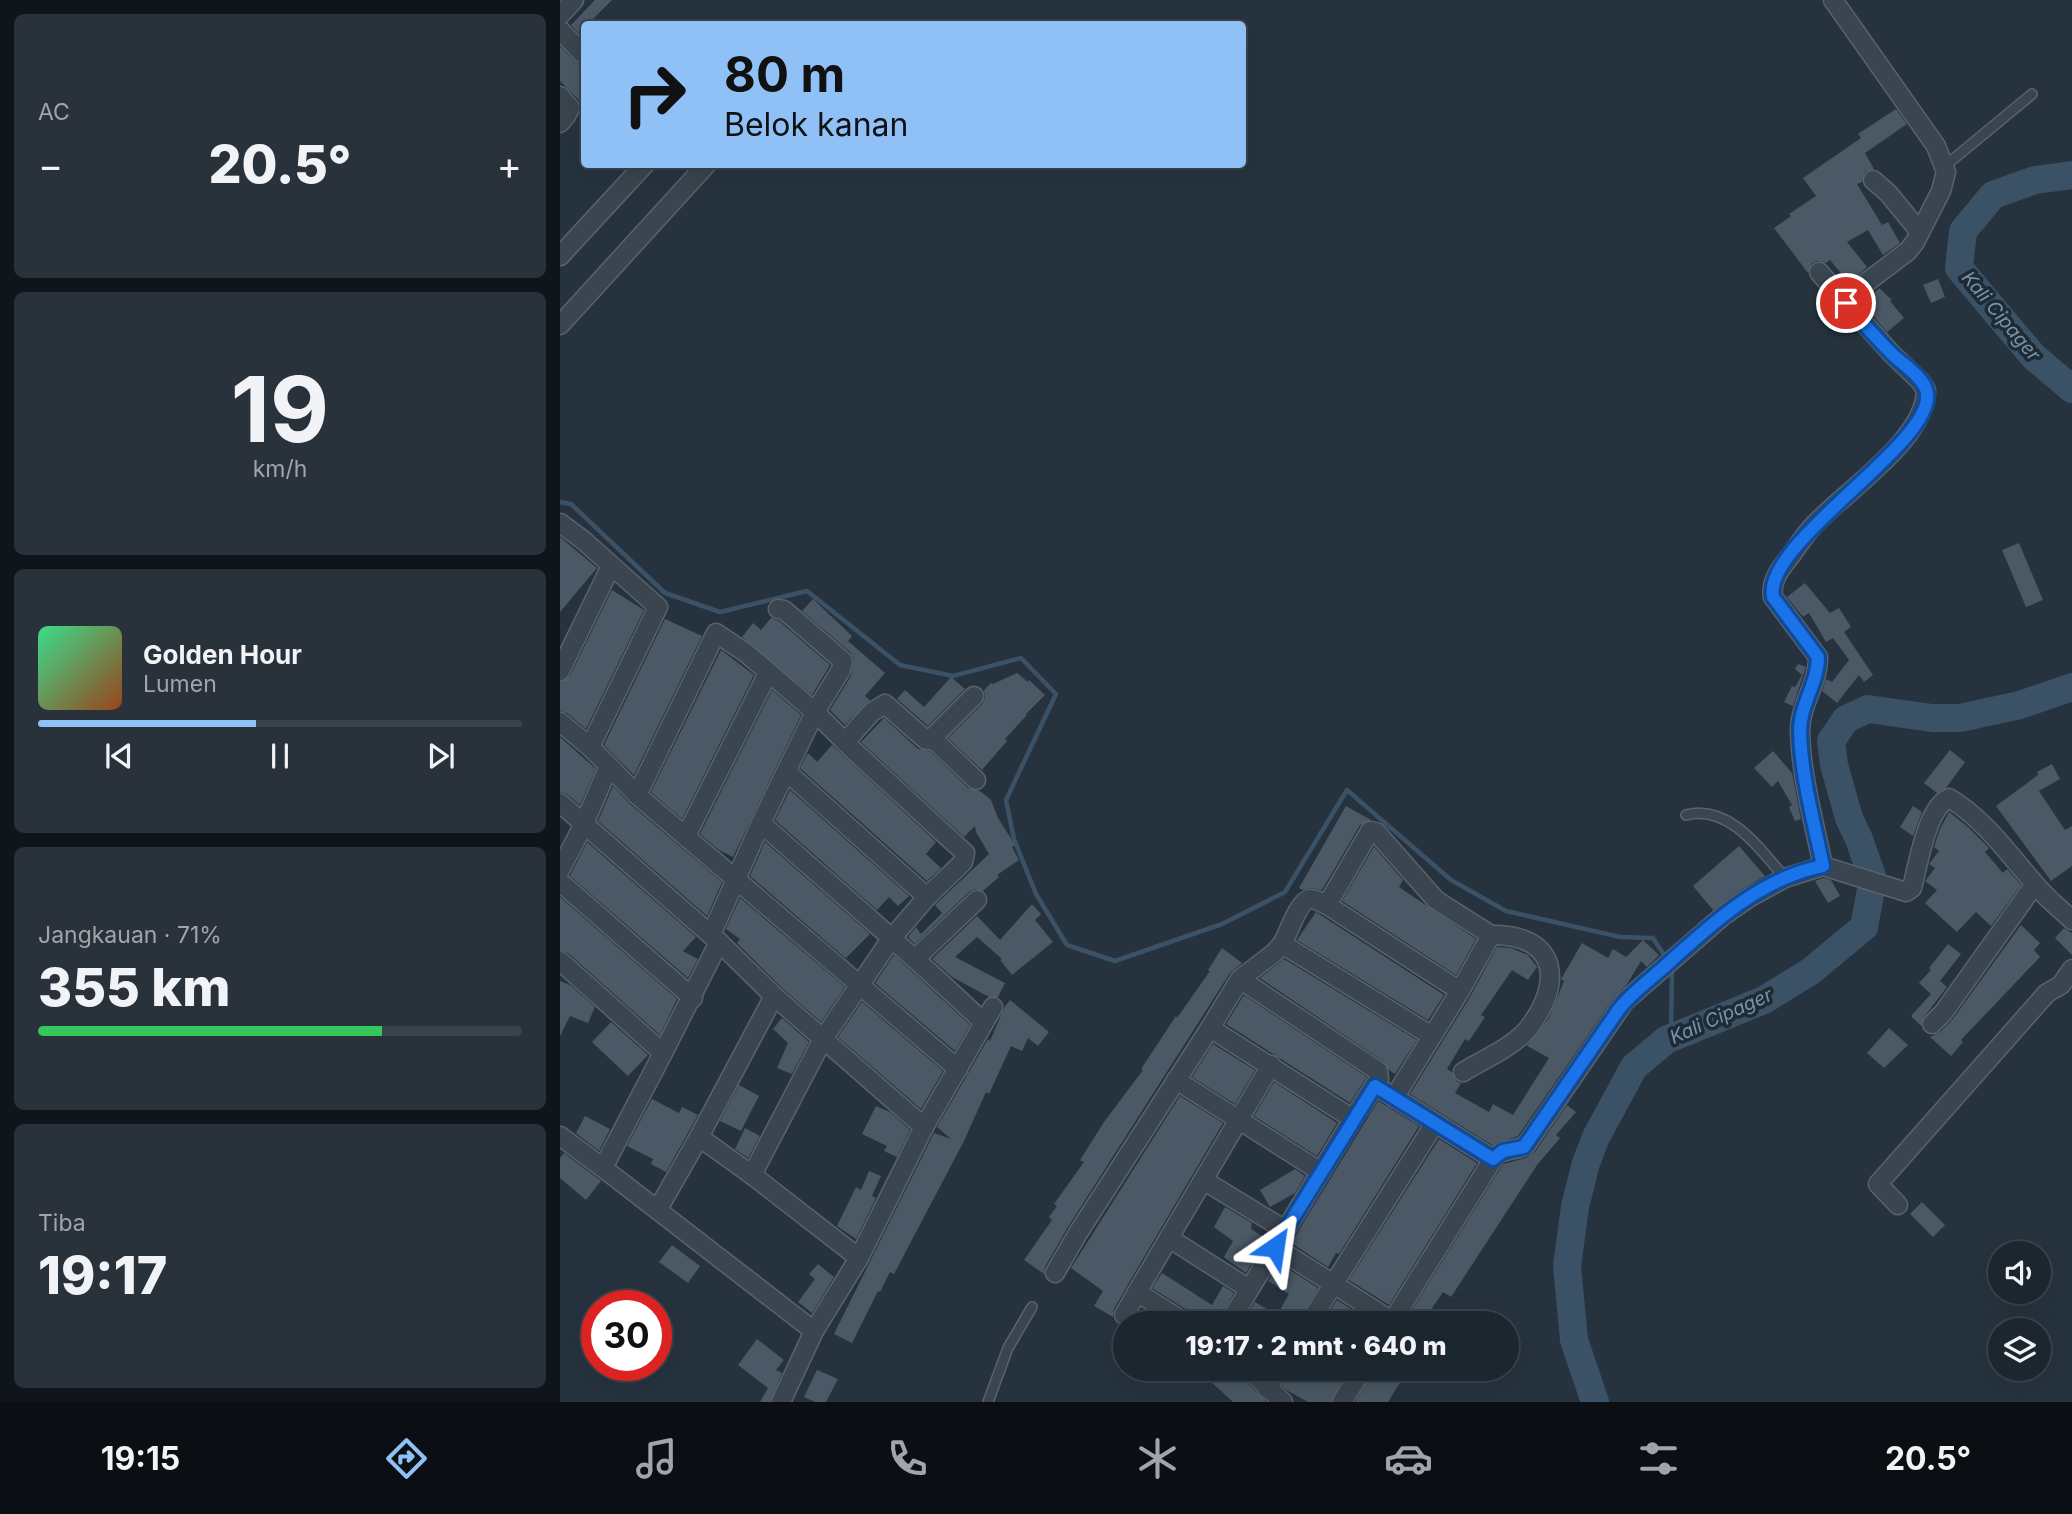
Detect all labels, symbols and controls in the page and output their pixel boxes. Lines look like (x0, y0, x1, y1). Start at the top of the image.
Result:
text: 80 m (724, 45, 845, 104)
icon: right (609, 49, 700, 140)
text: AC (38, 98, 70, 126)
text: Belok kanan (724, 105, 908, 144)
text: 20.5° (208, 133, 352, 196)
text: − (38, 142, 63, 188)
text: + (497, 142, 522, 188)
water label: Kali Cipager (1957, 267, 2046, 366)
pin (1816, 273, 1876, 333)
icon: arrive (1827, 284, 1865, 322)
text: 19 (231, 354, 329, 464)
text: km/h (253, 455, 307, 483)
text: Golden Hour (143, 639, 302, 670)
text: Lumen (143, 670, 217, 698)
icon: previous (100, 737, 138, 775)
icon: pause (261, 737, 299, 775)
icon: next (422, 737, 460, 775)
text: Jangkauan · 71% (38, 921, 222, 949)
text: 355 km (38, 956, 230, 1019)
water label: Kali Cipager (1666, 983, 1777, 1049)
text: Tiba (38, 1209, 86, 1237)
position arrow (1238, 1210, 1312, 1284)
map controls (1988, 1241, 2051, 1381)
button: sound (1988, 1241, 2051, 1304)
text: 19:17 (38, 1244, 167, 1307)
speed limit sign: 30 (581, 1290, 672, 1381)
button: layers (1988, 1318, 2051, 1381)
text: 19:17 · 2 mnt · 640 m (1185, 1330, 1447, 1361)
icon: directions (382, 1434, 431, 1483)
icon: music (632, 1434, 681, 1483)
icon: phone (883, 1434, 932, 1483)
icon: climate (1133, 1434, 1182, 1483)
icon: car (1384, 1434, 1433, 1483)
icon: filters (1634, 1434, 1683, 1483)
text: 19:15 (101, 1439, 180, 1478)
text: 20.5° (1885, 1439, 1971, 1478)

